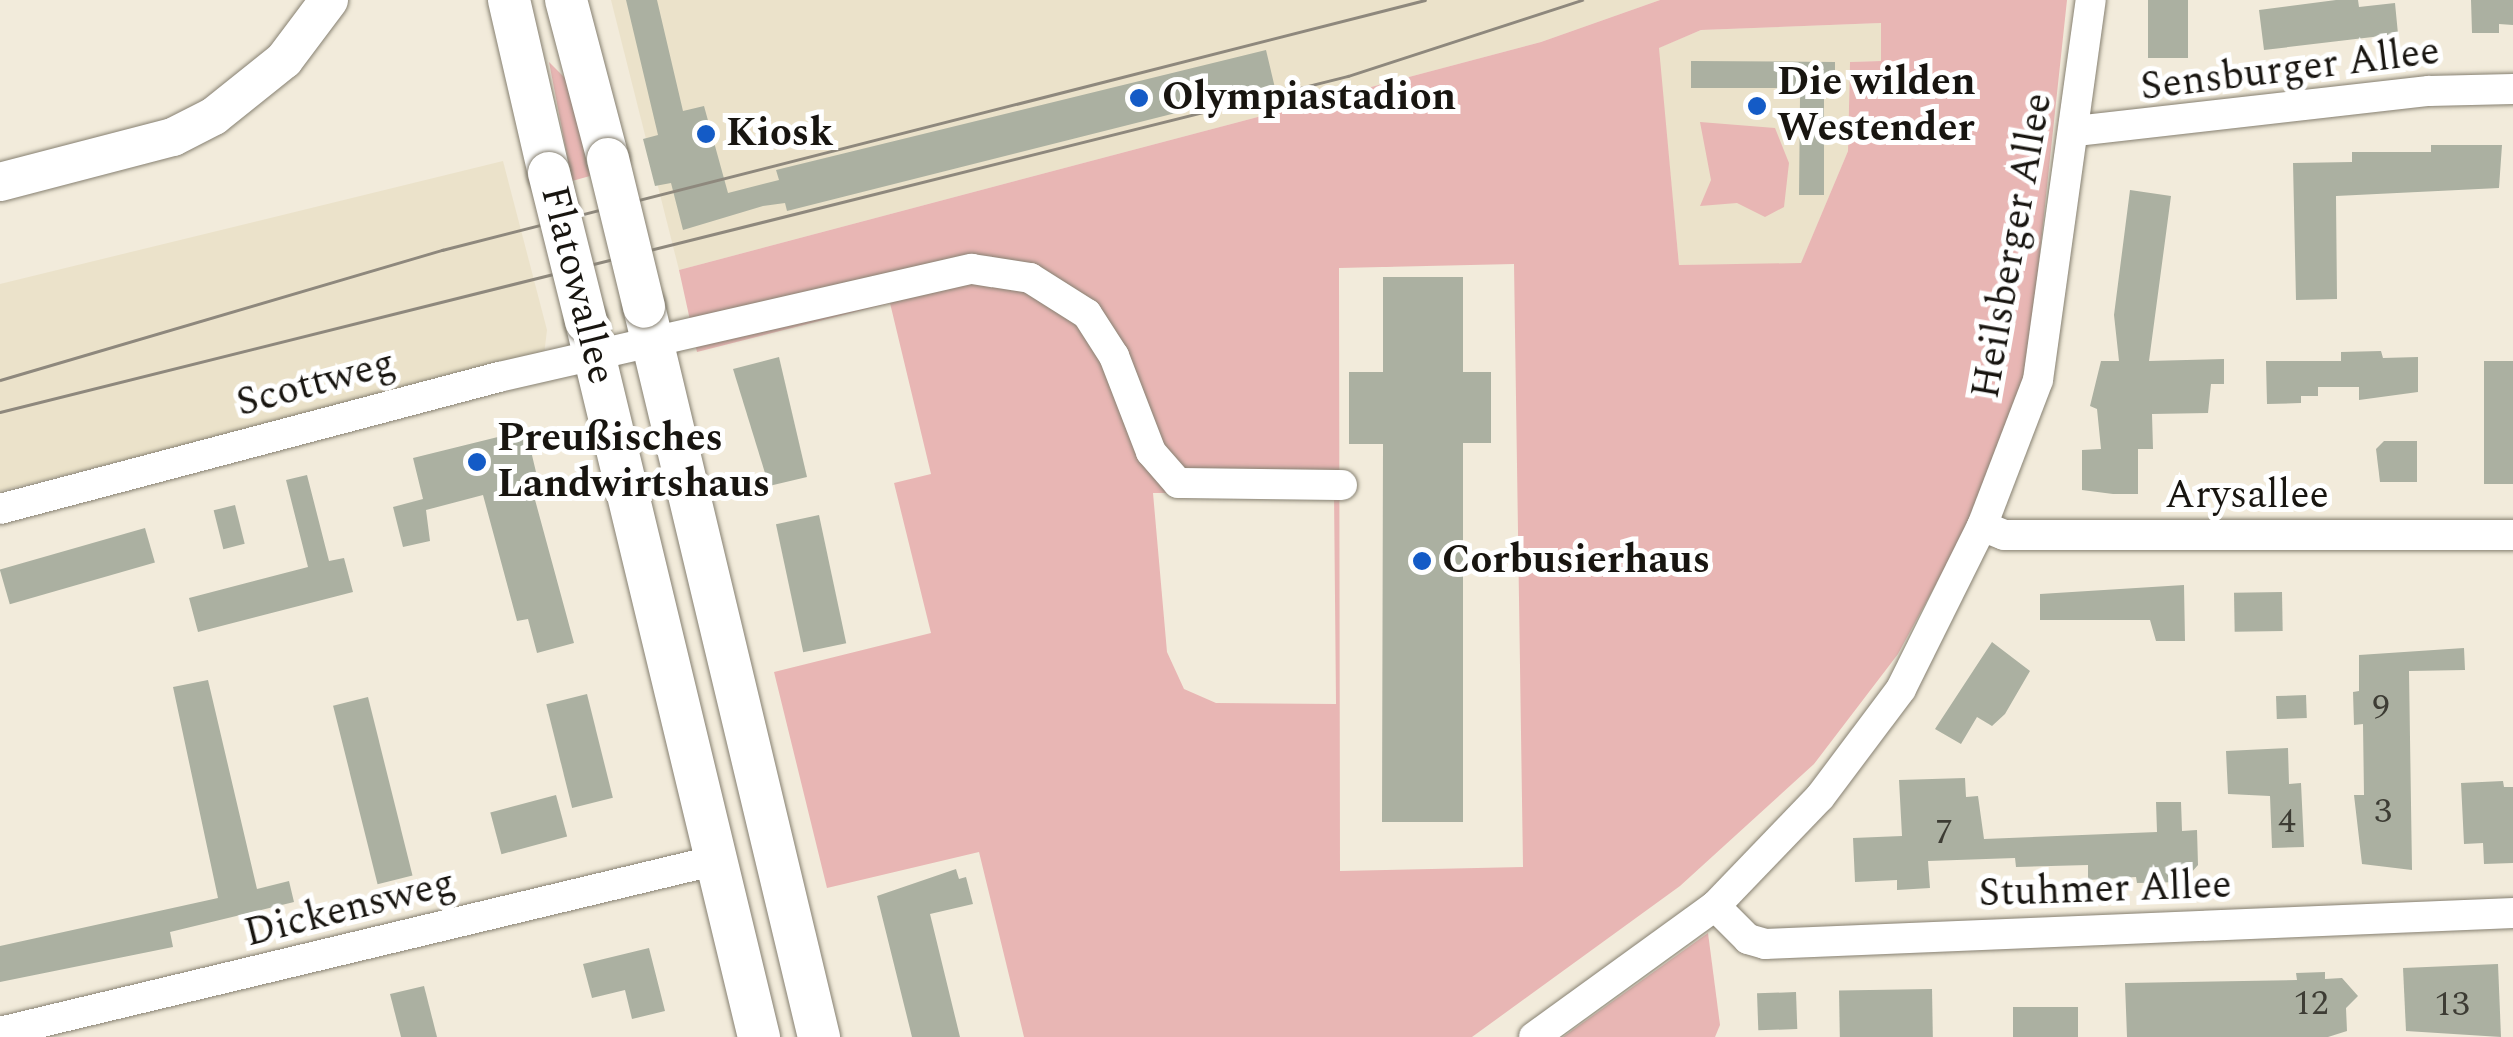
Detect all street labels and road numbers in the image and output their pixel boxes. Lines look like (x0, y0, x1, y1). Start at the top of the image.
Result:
street label: Sensburger Allee (2138, 28, 2442, 112)
street label: Heilsberger Allee (1963, 90, 2063, 402)
street label: Flatowallee (529, 181, 625, 389)
street label: Scottweg (231, 340, 401, 428)
street label: Arysallee (2165, 472, 2329, 520)
street label: Dickensweg (240, 860, 460, 958)
street label: Stuhmer Allee (1978, 862, 2232, 918)

